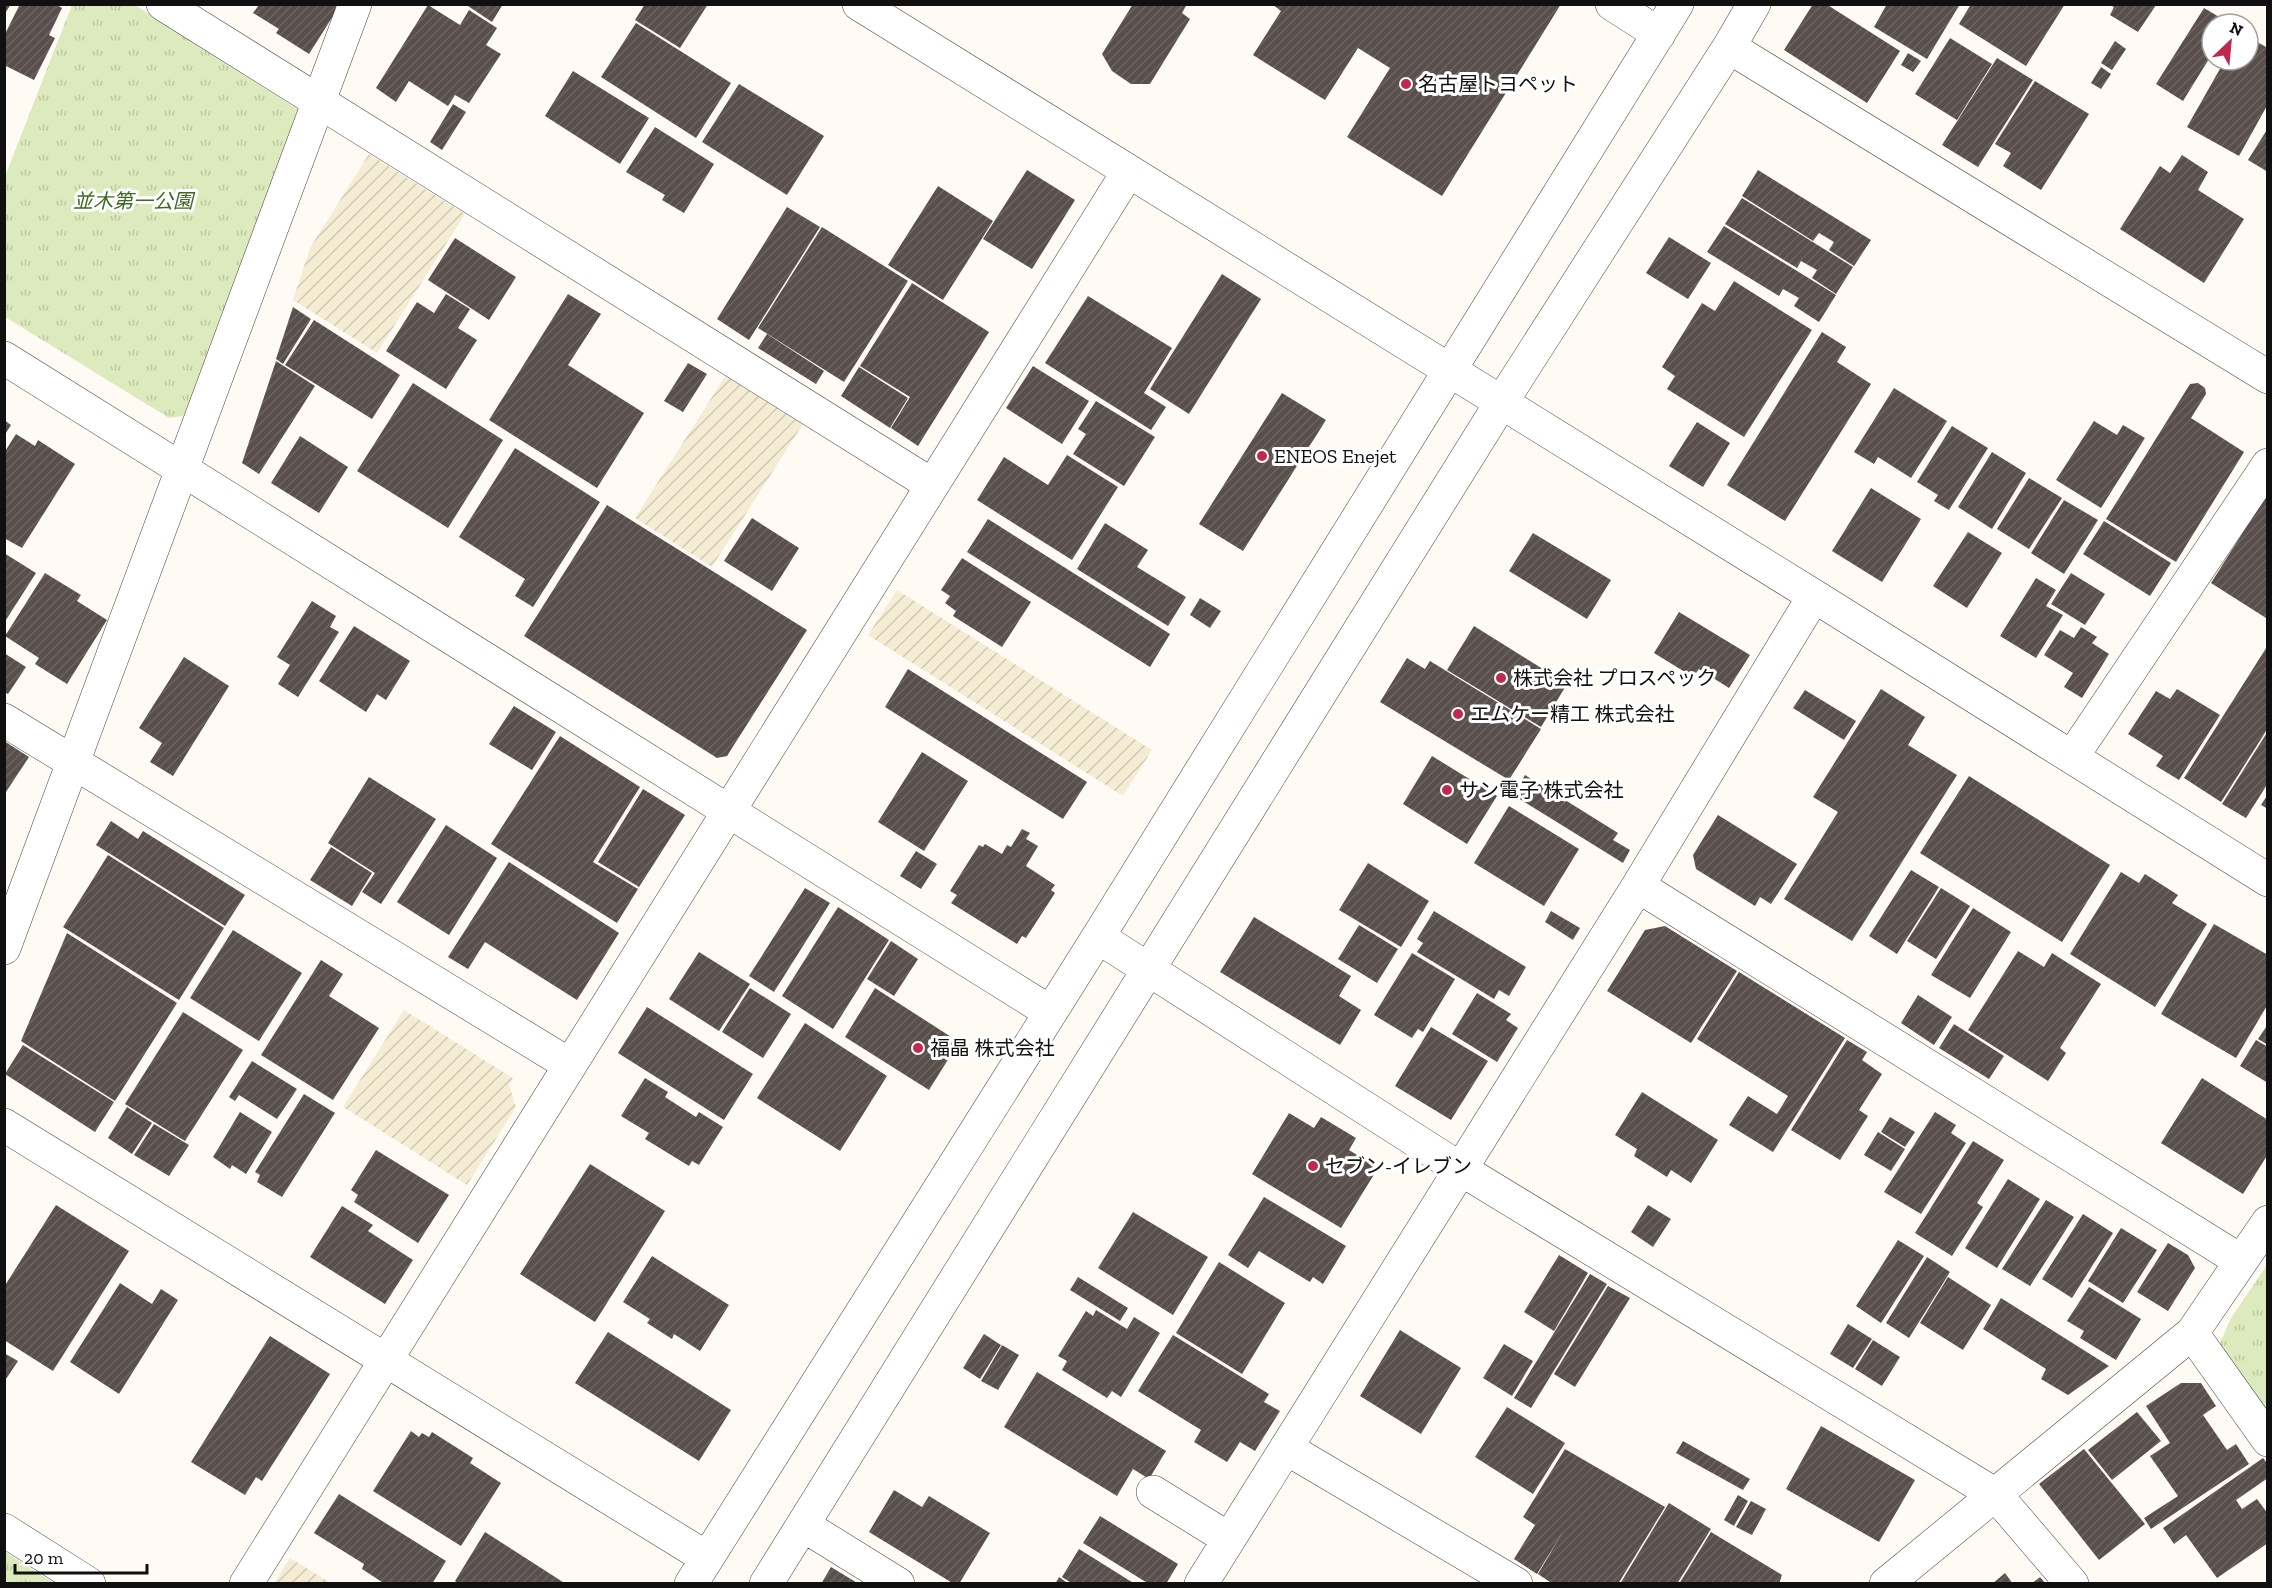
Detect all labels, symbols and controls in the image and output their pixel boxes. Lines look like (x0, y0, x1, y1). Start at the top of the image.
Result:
north arrow (2200, 12, 2260, 72)
text: N (2227, 18, 2246, 40)
place label: 名古屋トヨペット (1418, 72, 1578, 96)
marker: 名古屋トヨペット (1399, 77, 1413, 91)
park label: 並木第一公園 (73, 189, 196, 213)
place label: ENEOS Enejet (1274, 444, 1397, 468)
marker: ENEOS Enejet (1255, 449, 1269, 463)
place label: 株式会社 プロスペック (1513, 666, 1716, 690)
marker: 株式会社 プロスペック (1494, 671, 1508, 685)
place label: エムケー精工 株式会社 (1470, 702, 1675, 726)
marker: エムケー精工 株式会社 (1451, 707, 1465, 721)
place label: サン電子 株式会社 (1459, 778, 1624, 802)
marker: サン電子 株式会社 (1440, 783, 1454, 797)
place label: 福晶 株式会社 (930, 1036, 1055, 1060)
marker: 福晶 株式会社 (911, 1041, 925, 1055)
place label: セブン-イレブン (1325, 1154, 1472, 1178)
marker: セブン-イレブン (1306, 1159, 1320, 1173)
scale bar (15, 1537, 147, 1575)
text: 20 m (24, 1547, 64, 1569)

